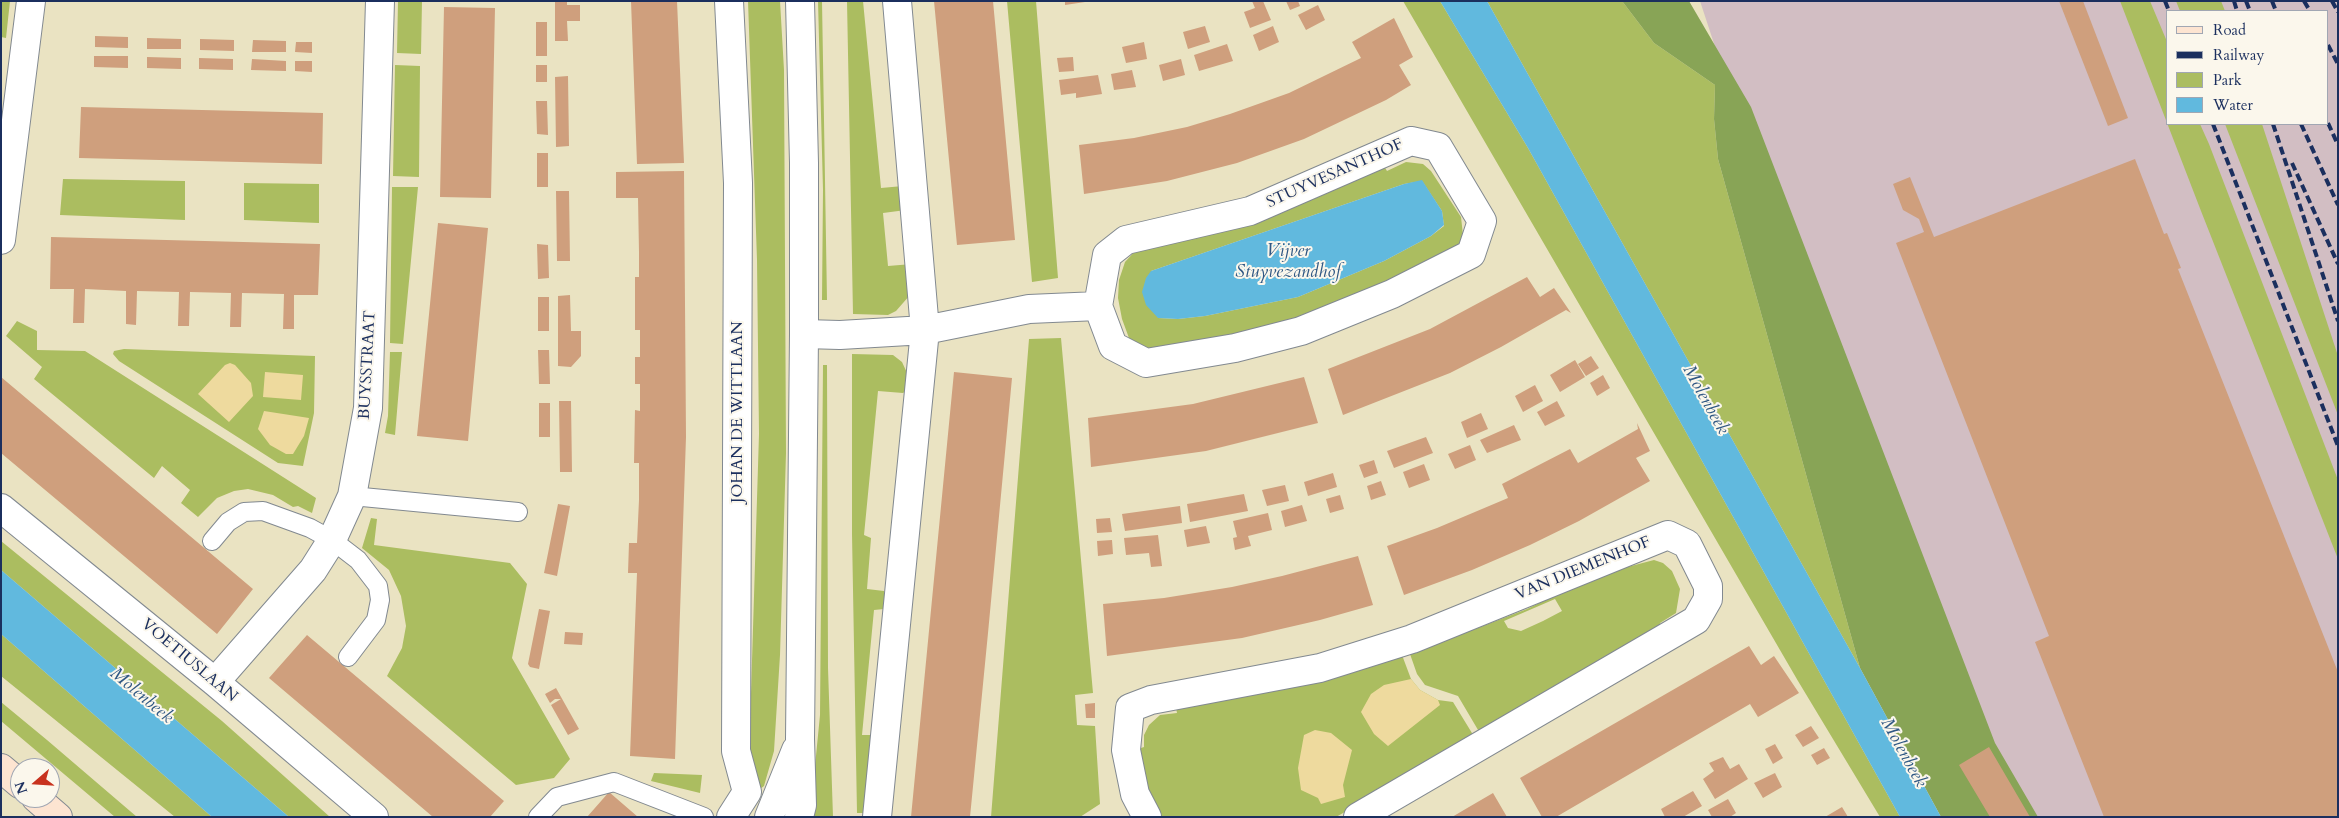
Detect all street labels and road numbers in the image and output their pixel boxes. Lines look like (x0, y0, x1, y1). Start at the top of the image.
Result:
street label: STUYVESANTHOF (1264, 135, 1406, 213)
street label: BUYSSTRAAT (356, 310, 380, 420)
street label: JOHAN DE WITTLAAN (728, 321, 748, 503)
street label: VAN DIEMENHOF (1512, 533, 1654, 605)
street label: VOETIUSLAAN (137, 615, 241, 707)

